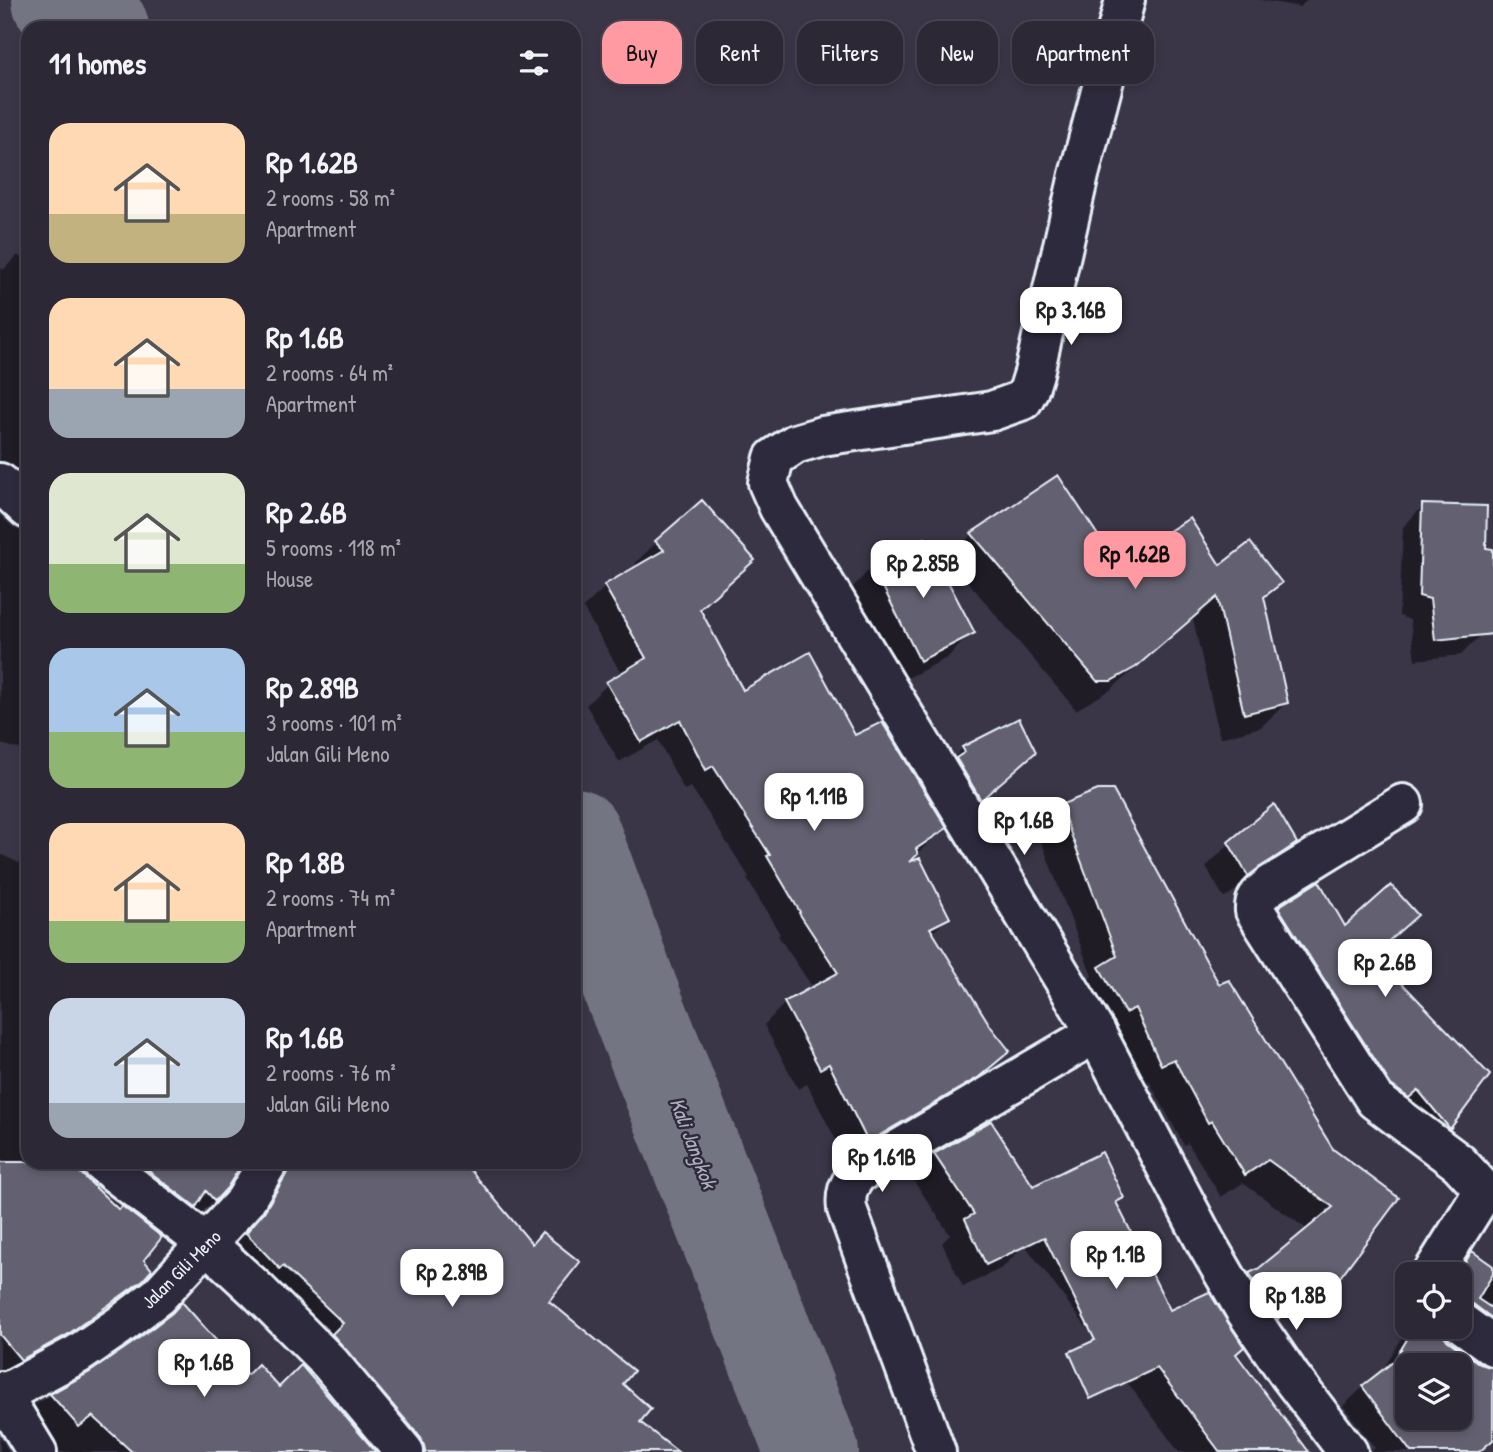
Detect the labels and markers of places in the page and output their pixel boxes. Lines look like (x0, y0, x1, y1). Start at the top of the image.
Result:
pin: Rp 3.16B (999, 288, 1143, 347)
pin: Rp 1.62B (1063, 532, 1207, 591)
pin: Rp 2.85B (851, 540, 995, 600)
pin: Rp 1.11B (742, 774, 886, 833)
pin: Rp 1.6B (959, 798, 1089, 857)
pin: Rp 2.6B (1320, 940, 1450, 999)
pin: Rp 1.61B (810, 1134, 954, 1194)
pin: Rp 1.1B (1051, 1232, 1181, 1291)
pin: Rp 2.89B (380, 1250, 524, 1309)
pin: Rp 1.8B (1231, 1272, 1361, 1332)
pin: Rp 1.6B (139, 1340, 269, 1399)

